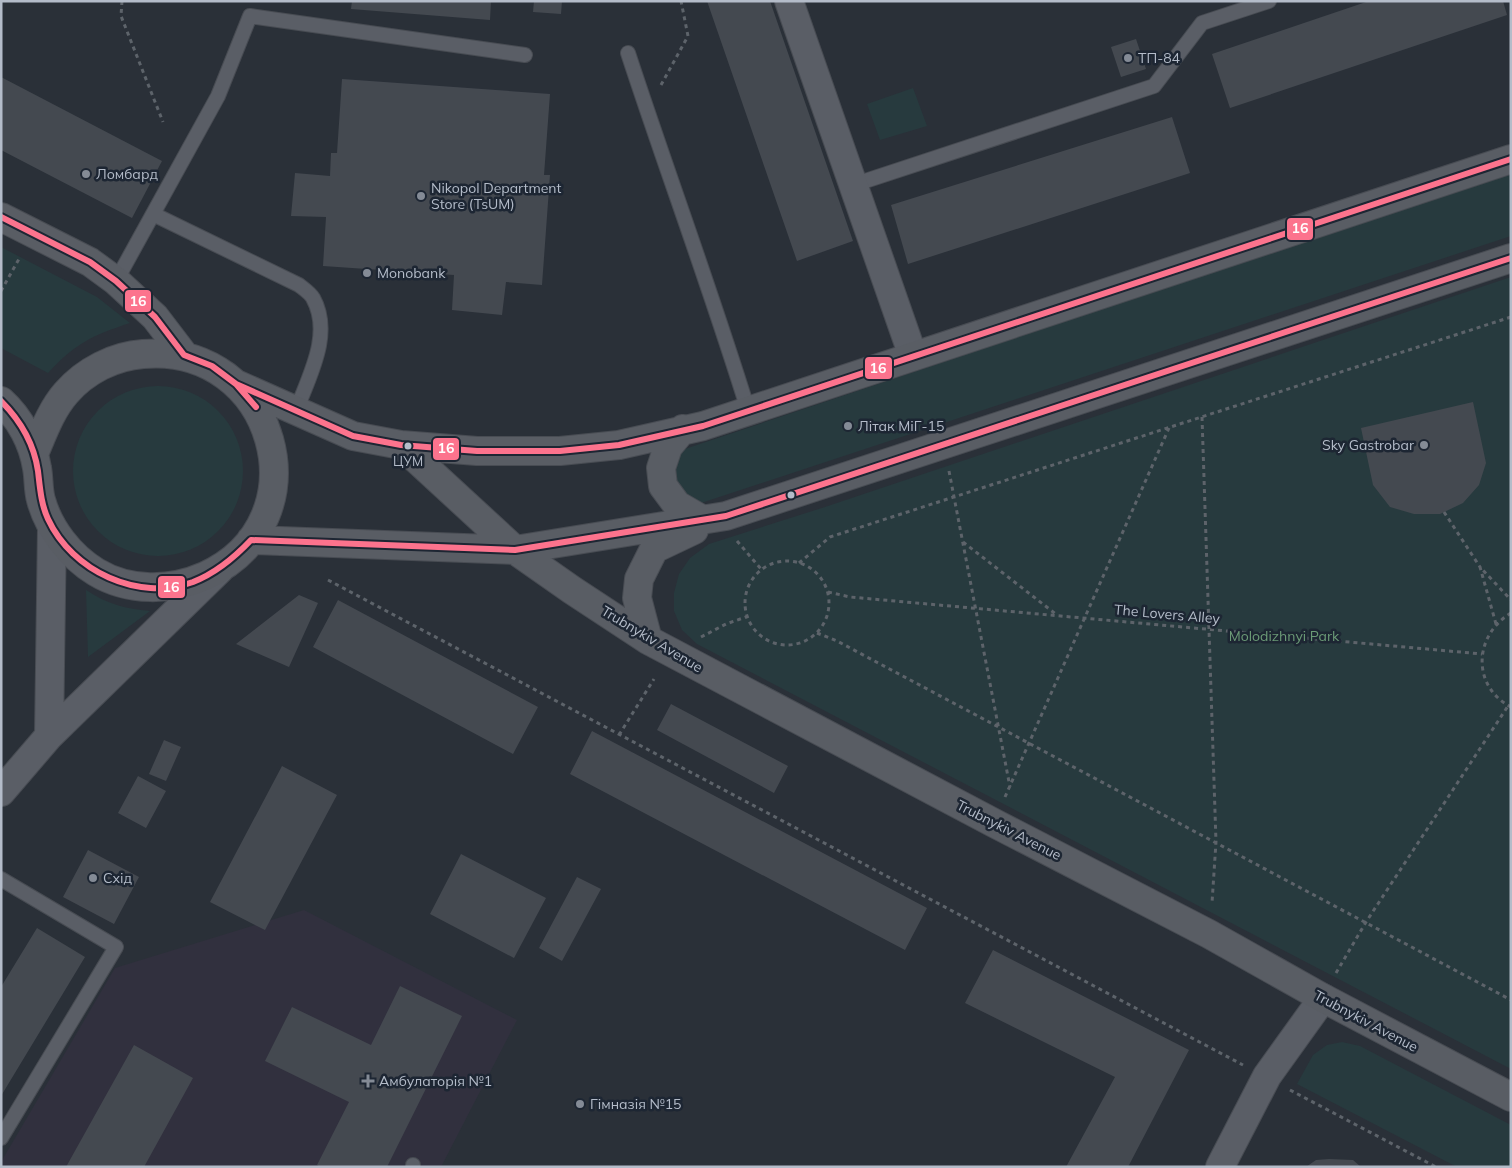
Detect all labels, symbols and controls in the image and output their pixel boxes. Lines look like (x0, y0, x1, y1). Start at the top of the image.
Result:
place label: ТП-84 (1138, 49, 1181, 67)
marker: ТП-84 (1122, 52, 1134, 64)
place label: Ломбард (96, 165, 158, 183)
marker: Ломбард (80, 168, 92, 180)
place label: Nikopol Department Store (TsUM) (431, 179, 562, 213)
marker: Nikopol Department Store (TsUM) (415, 190, 427, 202)
line badge: 16 (1286, 217, 1314, 241)
text: 16 (1292, 219, 1308, 237)
place label: Monobank (377, 264, 446, 282)
marker: Monobank (361, 267, 373, 279)
line badge: 16 (124, 289, 152, 313)
text: 16 (130, 292, 146, 310)
line badge: 16 (864, 356, 893, 380)
text: 16 (870, 359, 886, 377)
place label: Літак МіГ-15 (858, 417, 944, 435)
marker: Літак МіГ-15 (842, 420, 854, 432)
place label: Sky Gastrobar (1322, 436, 1415, 454)
line badge: 16 (432, 437, 460, 461)
text: 16 (438, 439, 454, 457)
marker: Sky Gastrobar (1418, 439, 1430, 451)
marker: ЦУМ (403, 441, 413, 451)
place label: ЦУМ (393, 453, 423, 469)
unlabelled marker (786, 490, 796, 500)
line badge: 16 (157, 575, 186, 599)
text: 16 (163, 578, 179, 596)
street label: The Lovers Alley (1113, 600, 1221, 628)
street label: Trubnykiv Avenue (598, 602, 706, 676)
park label: Molodizhnyi Park (1229, 627, 1340, 645)
street label: Trubnykiv Avenue (954, 796, 1064, 864)
place label: Схід (103, 869, 133, 887)
marker: Схід (87, 872, 99, 884)
street label: Trubnykiv Avenue (1311, 986, 1421, 1056)
place label: Амбулаторія №1 (379, 1072, 492, 1090)
marker: Амбулаторія №1 (361, 1074, 375, 1088)
place label: Гімназія №15 (590, 1095, 682, 1113)
marker: Гімназія №15 (574, 1098, 586, 1110)

